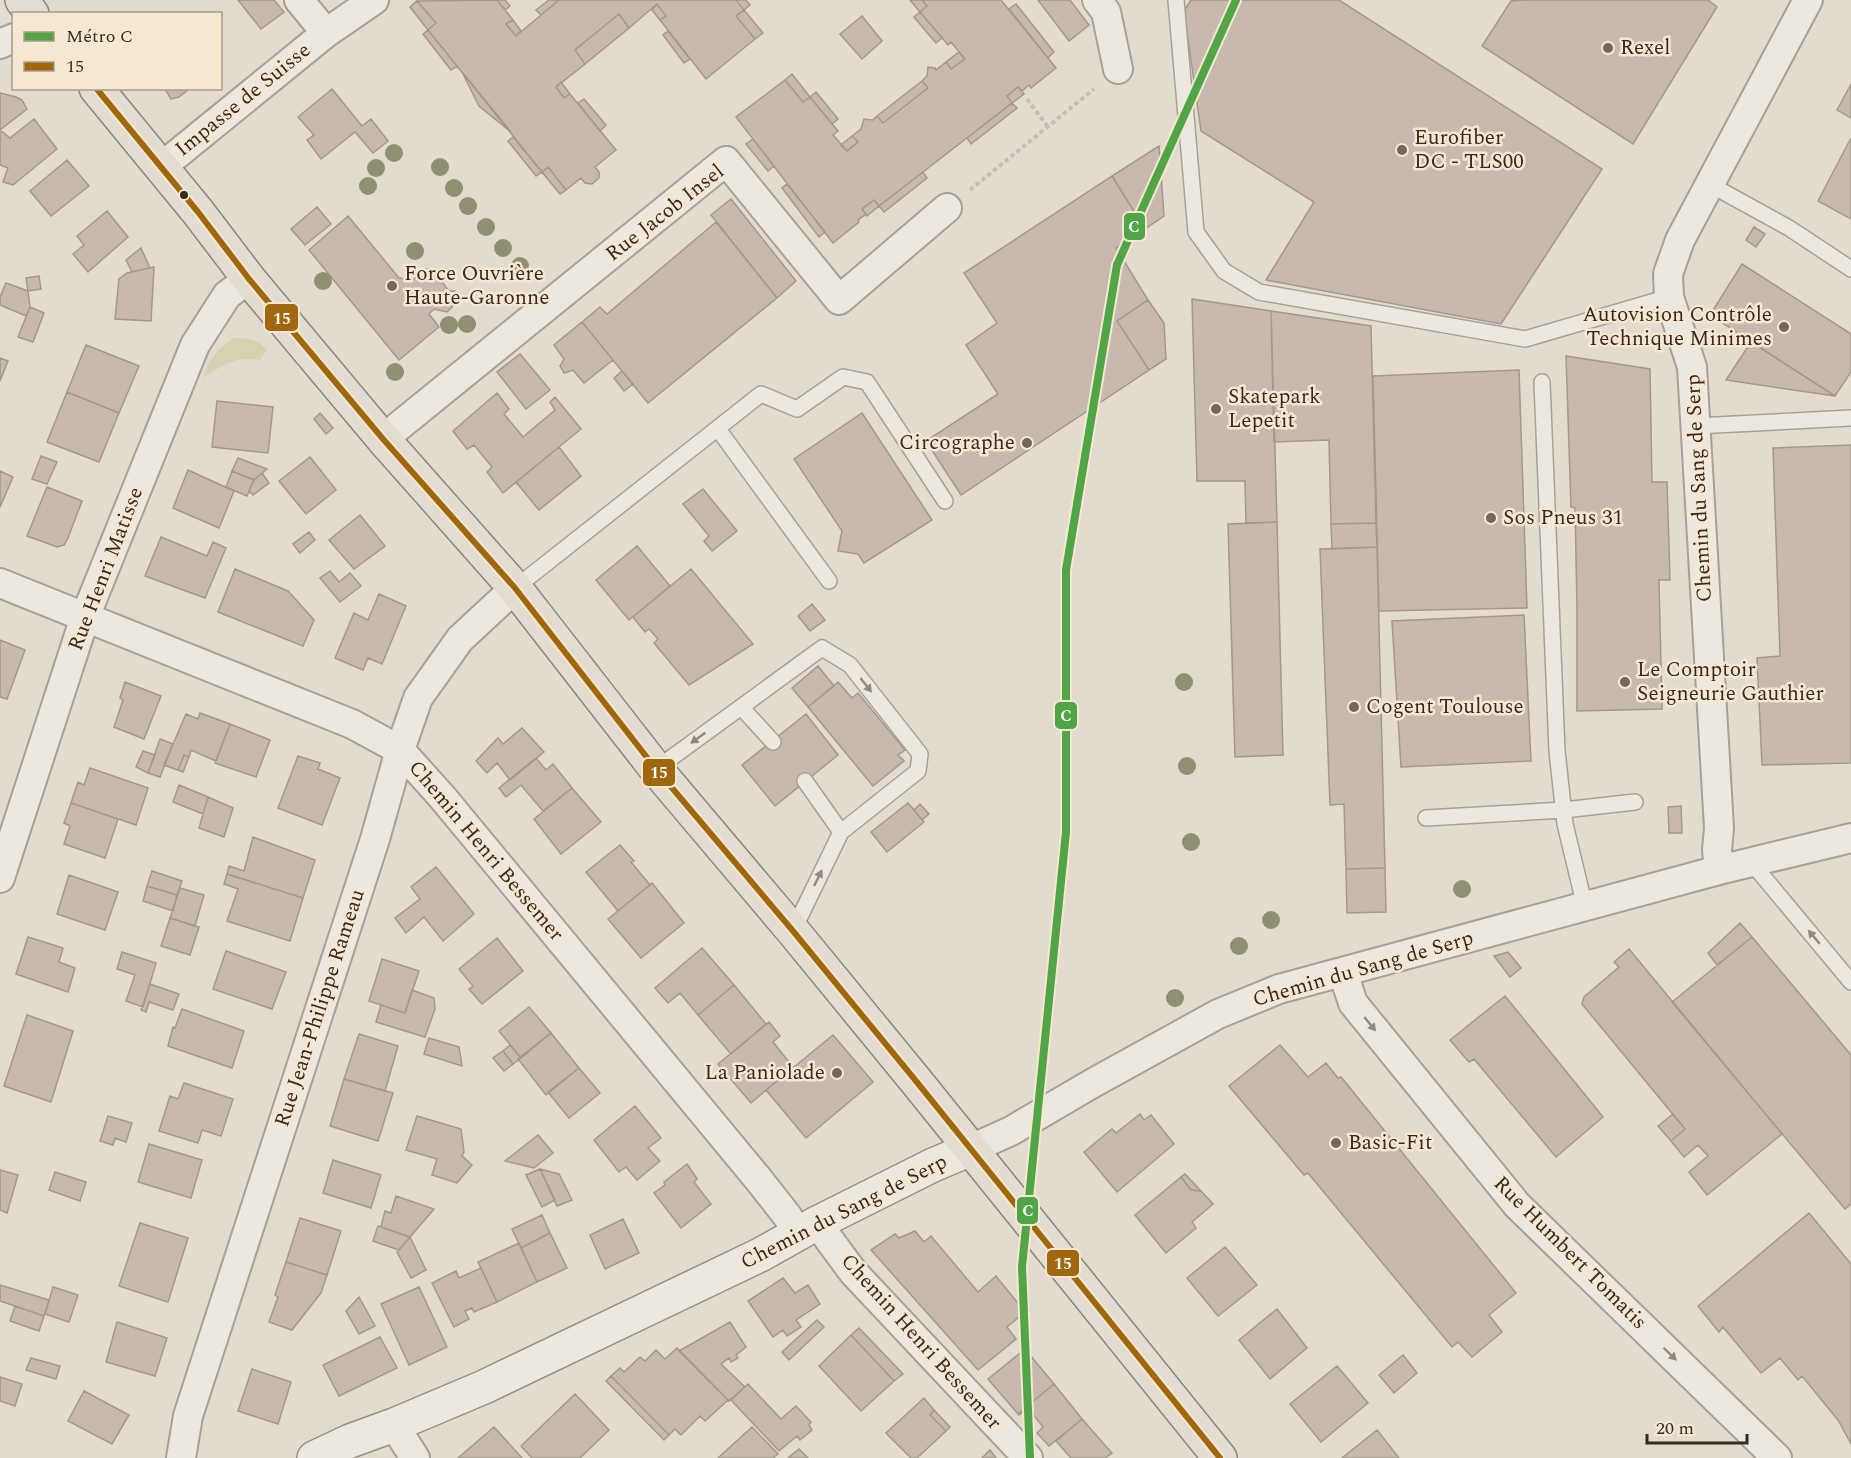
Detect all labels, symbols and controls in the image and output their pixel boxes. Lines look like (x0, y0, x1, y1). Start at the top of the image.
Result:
legend (12, 12, 222, 90)
text: Métro C (66, 23, 133, 50)
place label: Rexel (1620, 32, 1670, 64)
street label: Impasse de Suisse (168, 35, 318, 165)
marker: Rexel (1601, 41, 1615, 55)
text: 15 (66, 53, 84, 80)
place label: Eurofiber DC - TLS00 (1414, 122, 1524, 178)
marker: Eurofiber DC - TLS00 (1395, 143, 1409, 157)
street label: Rue Jacob Insel (599, 156, 731, 270)
unlabelled marker (178, 189, 190, 201)
line badge: C (1123, 212, 1146, 241)
text: C (1128, 215, 1140, 239)
place label: Force Ouvrière Haute-Garonne (404, 258, 549, 314)
marker: Force Ouvrière Haute-Garonne (385, 279, 399, 293)
place label: Autovision Contrôle Technique Minimes (1583, 299, 1772, 355)
line badge: 15 (264, 303, 299, 332)
text: 15 (273, 307, 291, 331)
marker: Autovision Contrôle Technique Minimes (1777, 320, 1791, 334)
street label: Chemin du Sang de Serp (1677, 373, 1721, 603)
place label: Skatepark Lepetit (1228, 381, 1321, 437)
marker: Skatepark Lepetit (1209, 402, 1223, 416)
place label: Circographe (899, 427, 1015, 459)
marker: Circographe (1020, 436, 1034, 450)
street label: Rue Henri Matisse (60, 482, 152, 656)
place label: Sos Pneus 31 (1503, 502, 1623, 534)
marker: Sos Pneus 31 (1484, 511, 1498, 525)
place label: Le Comptoir Seigneurie Gauthier (1637, 654, 1824, 710)
marker: Le Comptoir Seigneurie Gauthier (1618, 675, 1632, 689)
one-way arrow (859, 677, 872, 693)
place label: Cogent Toulouse (1366, 691, 1524, 723)
marker: Cogent Toulouse (1347, 700, 1361, 714)
line badge: C (1054, 701, 1078, 730)
text: C (1060, 704, 1072, 728)
one-way arrow (691, 732, 707, 744)
street label: Chemin Henri Bessemer (400, 753, 572, 949)
line badge: 15 (642, 758, 676, 787)
text: 15 (650, 761, 668, 785)
one-way arrow (813, 869, 823, 887)
street label: Rue Jean-Philippe Rameau (266, 885, 374, 1131)
street label: Chemin du Sang de Serp (1249, 922, 1477, 1016)
one-way arrow (1808, 930, 1820, 945)
one-way arrow (1363, 1016, 1376, 1031)
place label: La Paniolade (705, 1057, 825, 1089)
marker: La Paniolade (830, 1066, 844, 1080)
place label: Basic-Fit (1348, 1127, 1432, 1159)
marker: Basic-Fit (1329, 1136, 1343, 1150)
street label: Chemin du Sang de Serp (735, 1146, 953, 1278)
street label: Rue Humbert Tomatis (1486, 1169, 1654, 1337)
line badge: C (1016, 1196, 1039, 1225)
text: C (1022, 1199, 1034, 1223)
street label: Chemin Henri Bessemer (833, 1247, 1009, 1437)
line badge: 15 (1046, 1249, 1080, 1277)
text: 15 (1054, 1252, 1072, 1276)
one-way arrow (1662, 1347, 1677, 1361)
scale bar (1647, 1407, 1748, 1445)
text: 20 m (1656, 1415, 1694, 1442)

